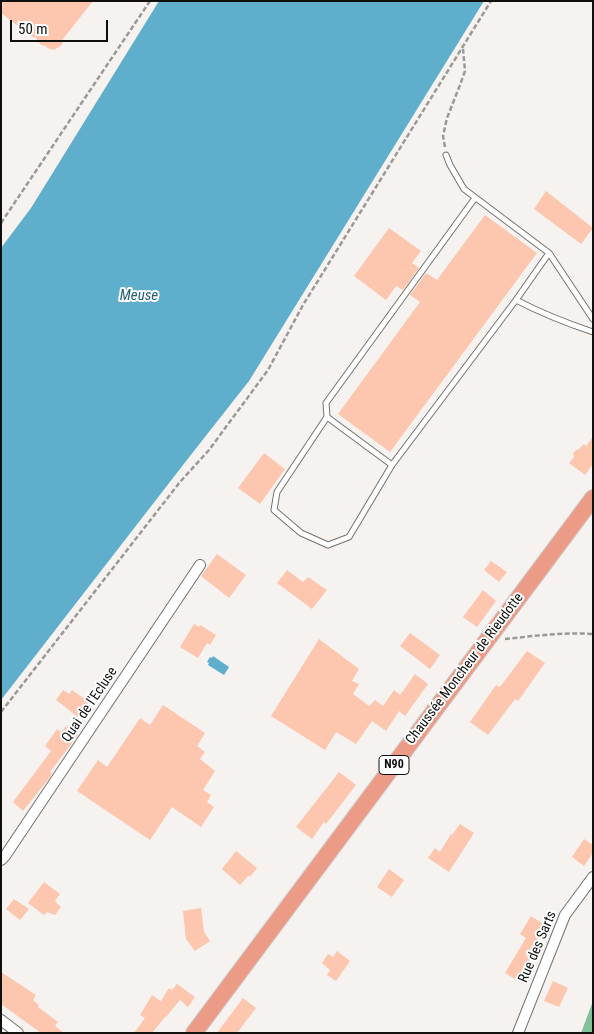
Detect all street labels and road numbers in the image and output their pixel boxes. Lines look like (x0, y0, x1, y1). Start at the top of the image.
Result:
street label: Chaussée Moncheur de Rieudotte (403, 590, 527, 748)
street label: Quai de l'Ecluse (59, 664, 121, 746)
road number: N90 (379, 756, 409, 774)
street label: Rue des Sarts (515, 909, 561, 985)

